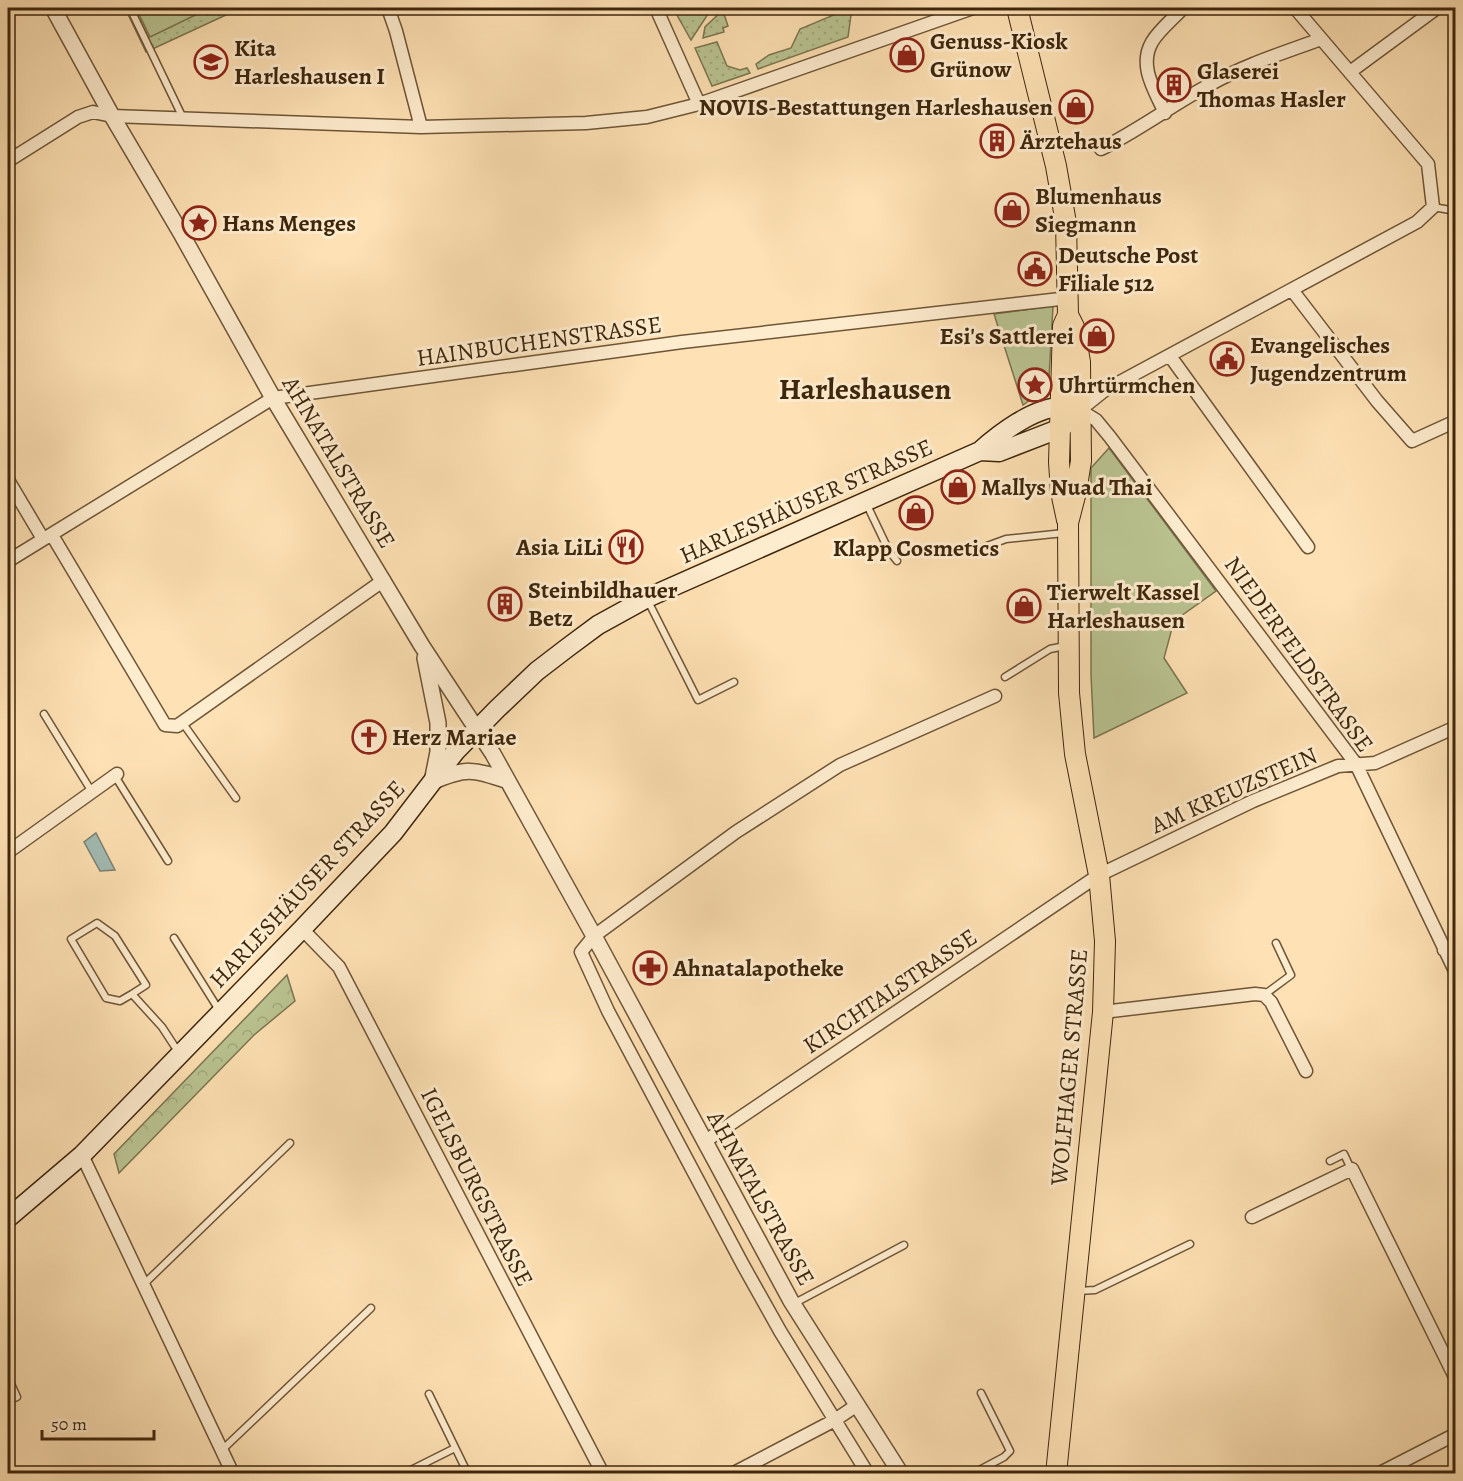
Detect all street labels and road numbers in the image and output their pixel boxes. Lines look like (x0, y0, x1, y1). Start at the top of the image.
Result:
street label: HAINBUCHENSTRASSE (414, 308, 664, 374)
street label: AHNATALSTRASSE (274, 369, 403, 554)
street label: HARLESHÄUSER STRASSE (675, 431, 937, 571)
street label: NIEDERFELDSTRASSE (1217, 550, 1381, 758)
street label: AM KREUZSTEIN (1145, 739, 1322, 841)
street label: HARLESHÄUSER STRASSE (202, 773, 412, 995)
street label: KIRCHTALSTRASSE (797, 921, 983, 1061)
street label: WOLFHAGER STRASSE (1043, 947, 1095, 1188)
street label: IGELSBURGSTRASSE (413, 1082, 541, 1292)
street label: AHNATALSTRASSE (699, 1104, 822, 1291)

